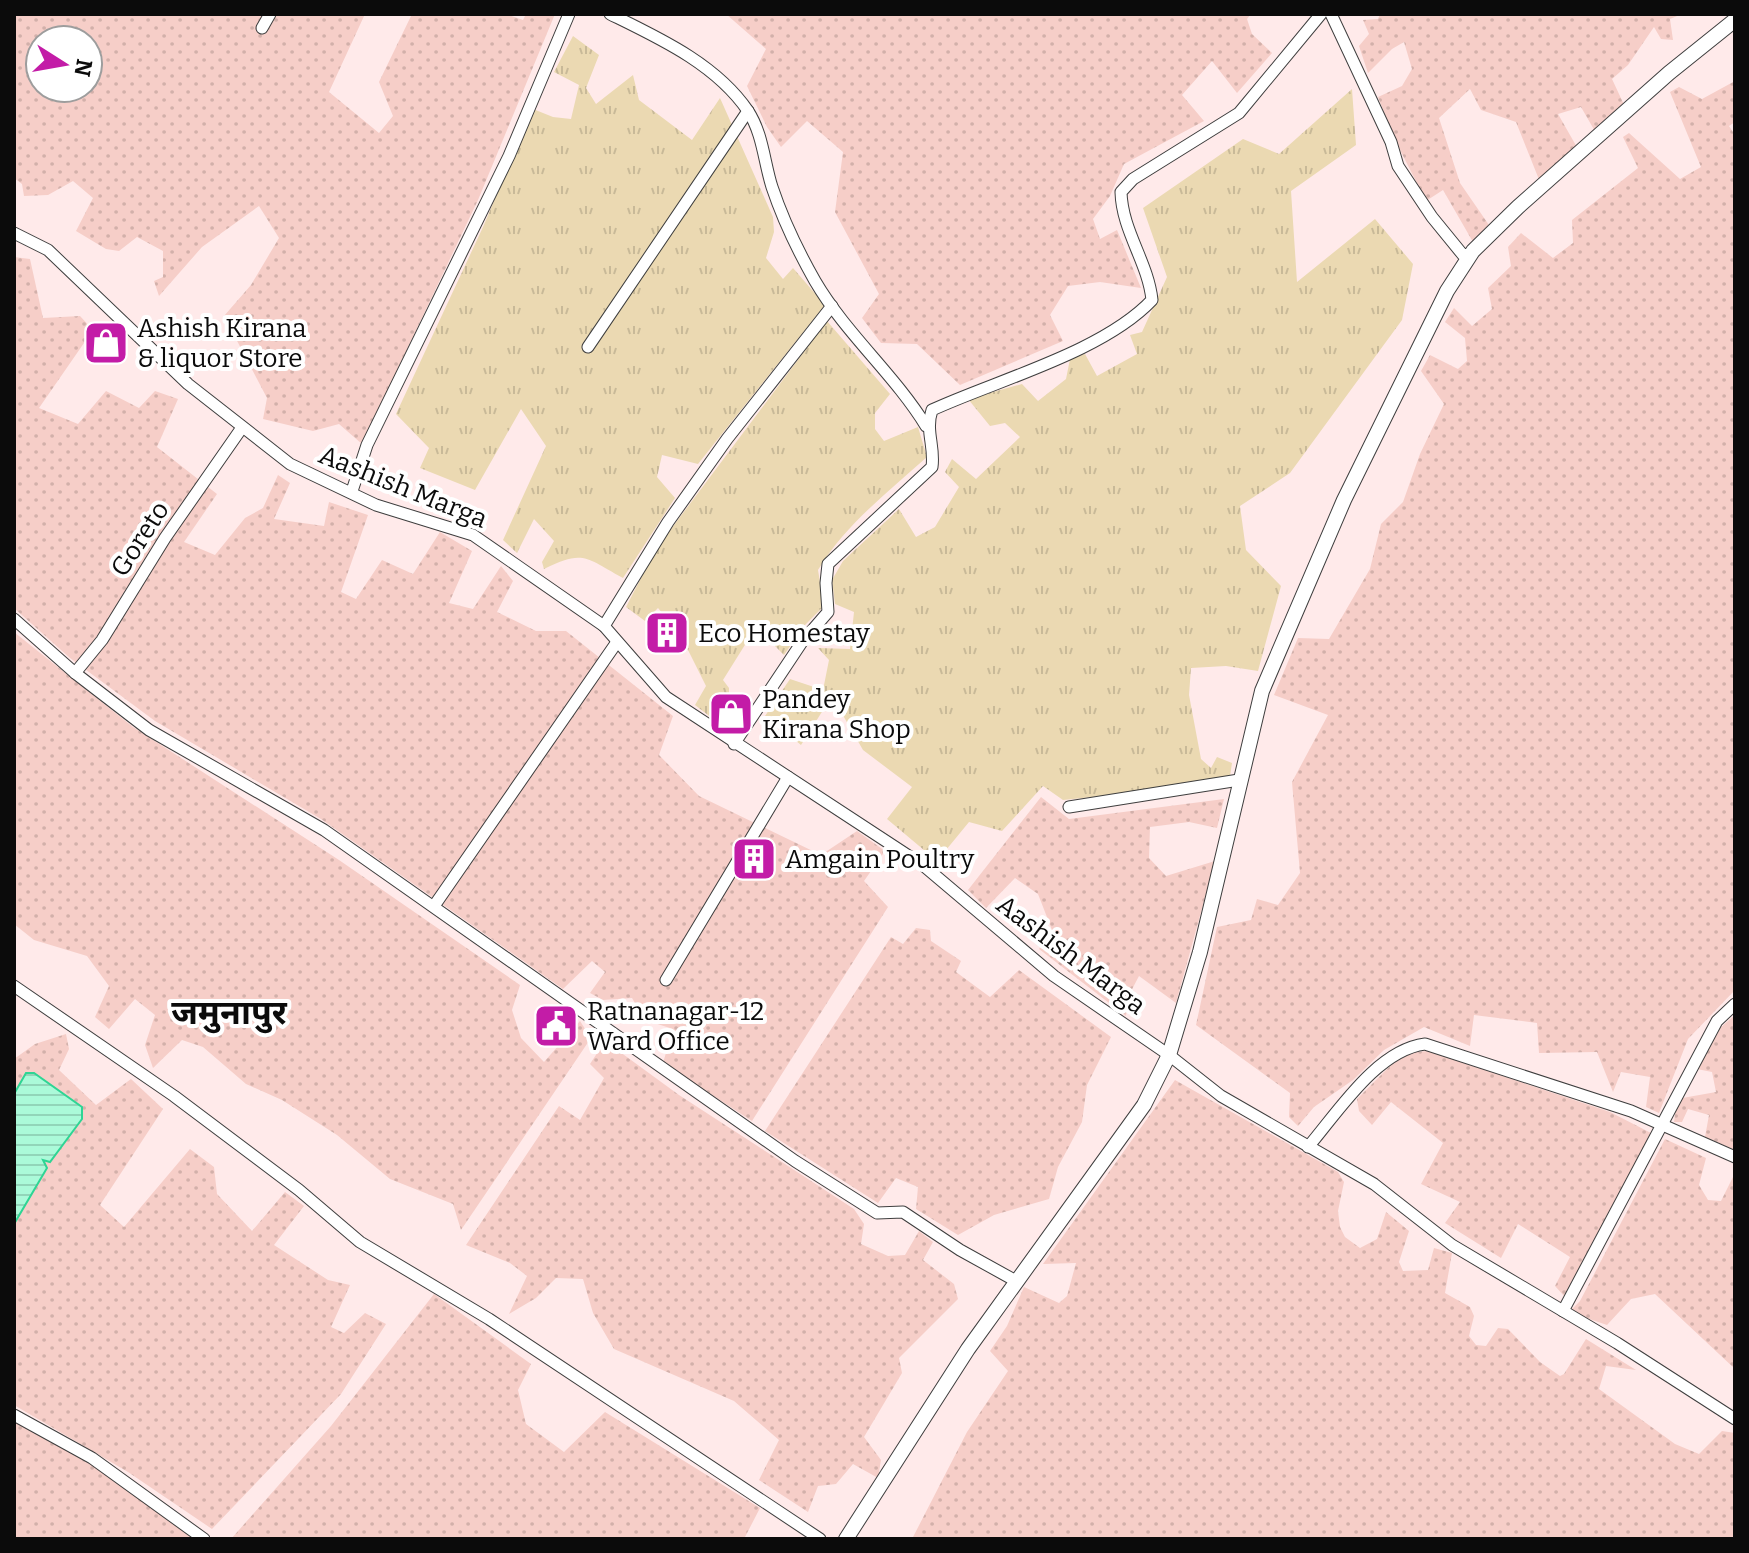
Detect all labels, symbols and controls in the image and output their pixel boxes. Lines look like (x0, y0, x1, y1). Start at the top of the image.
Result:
north arrow (24, 24, 104, 104)
text: N (68, 57, 98, 79)
place label: Ashish Kirana & liquor Store (137, 313, 306, 374)
shop icon: Ashish Kirana & liquor Store (82, 319, 130, 367)
street label: Aashish Marga (314, 439, 492, 535)
street label: Goreto (104, 496, 176, 582)
building icon: Eco Homestay (643, 609, 691, 657)
place label: Eco Homestay (698, 618, 870, 649)
place label: Pandey Kirana Shop (762, 684, 911, 745)
shop icon: Pandey Kirana Shop (707, 690, 755, 738)
building icon: Amgain Poultry (730, 835, 778, 883)
place label: Amgain Poultry (785, 844, 974, 875)
street label: Aashish Marga (990, 889, 1152, 1021)
district label: जमुनापुर (171, 992, 288, 1034)
place label: Ratnanagar-12 Ward Office (587, 996, 764, 1057)
public building icon: Ratnanagar-12 Ward Office (532, 1002, 580, 1050)

